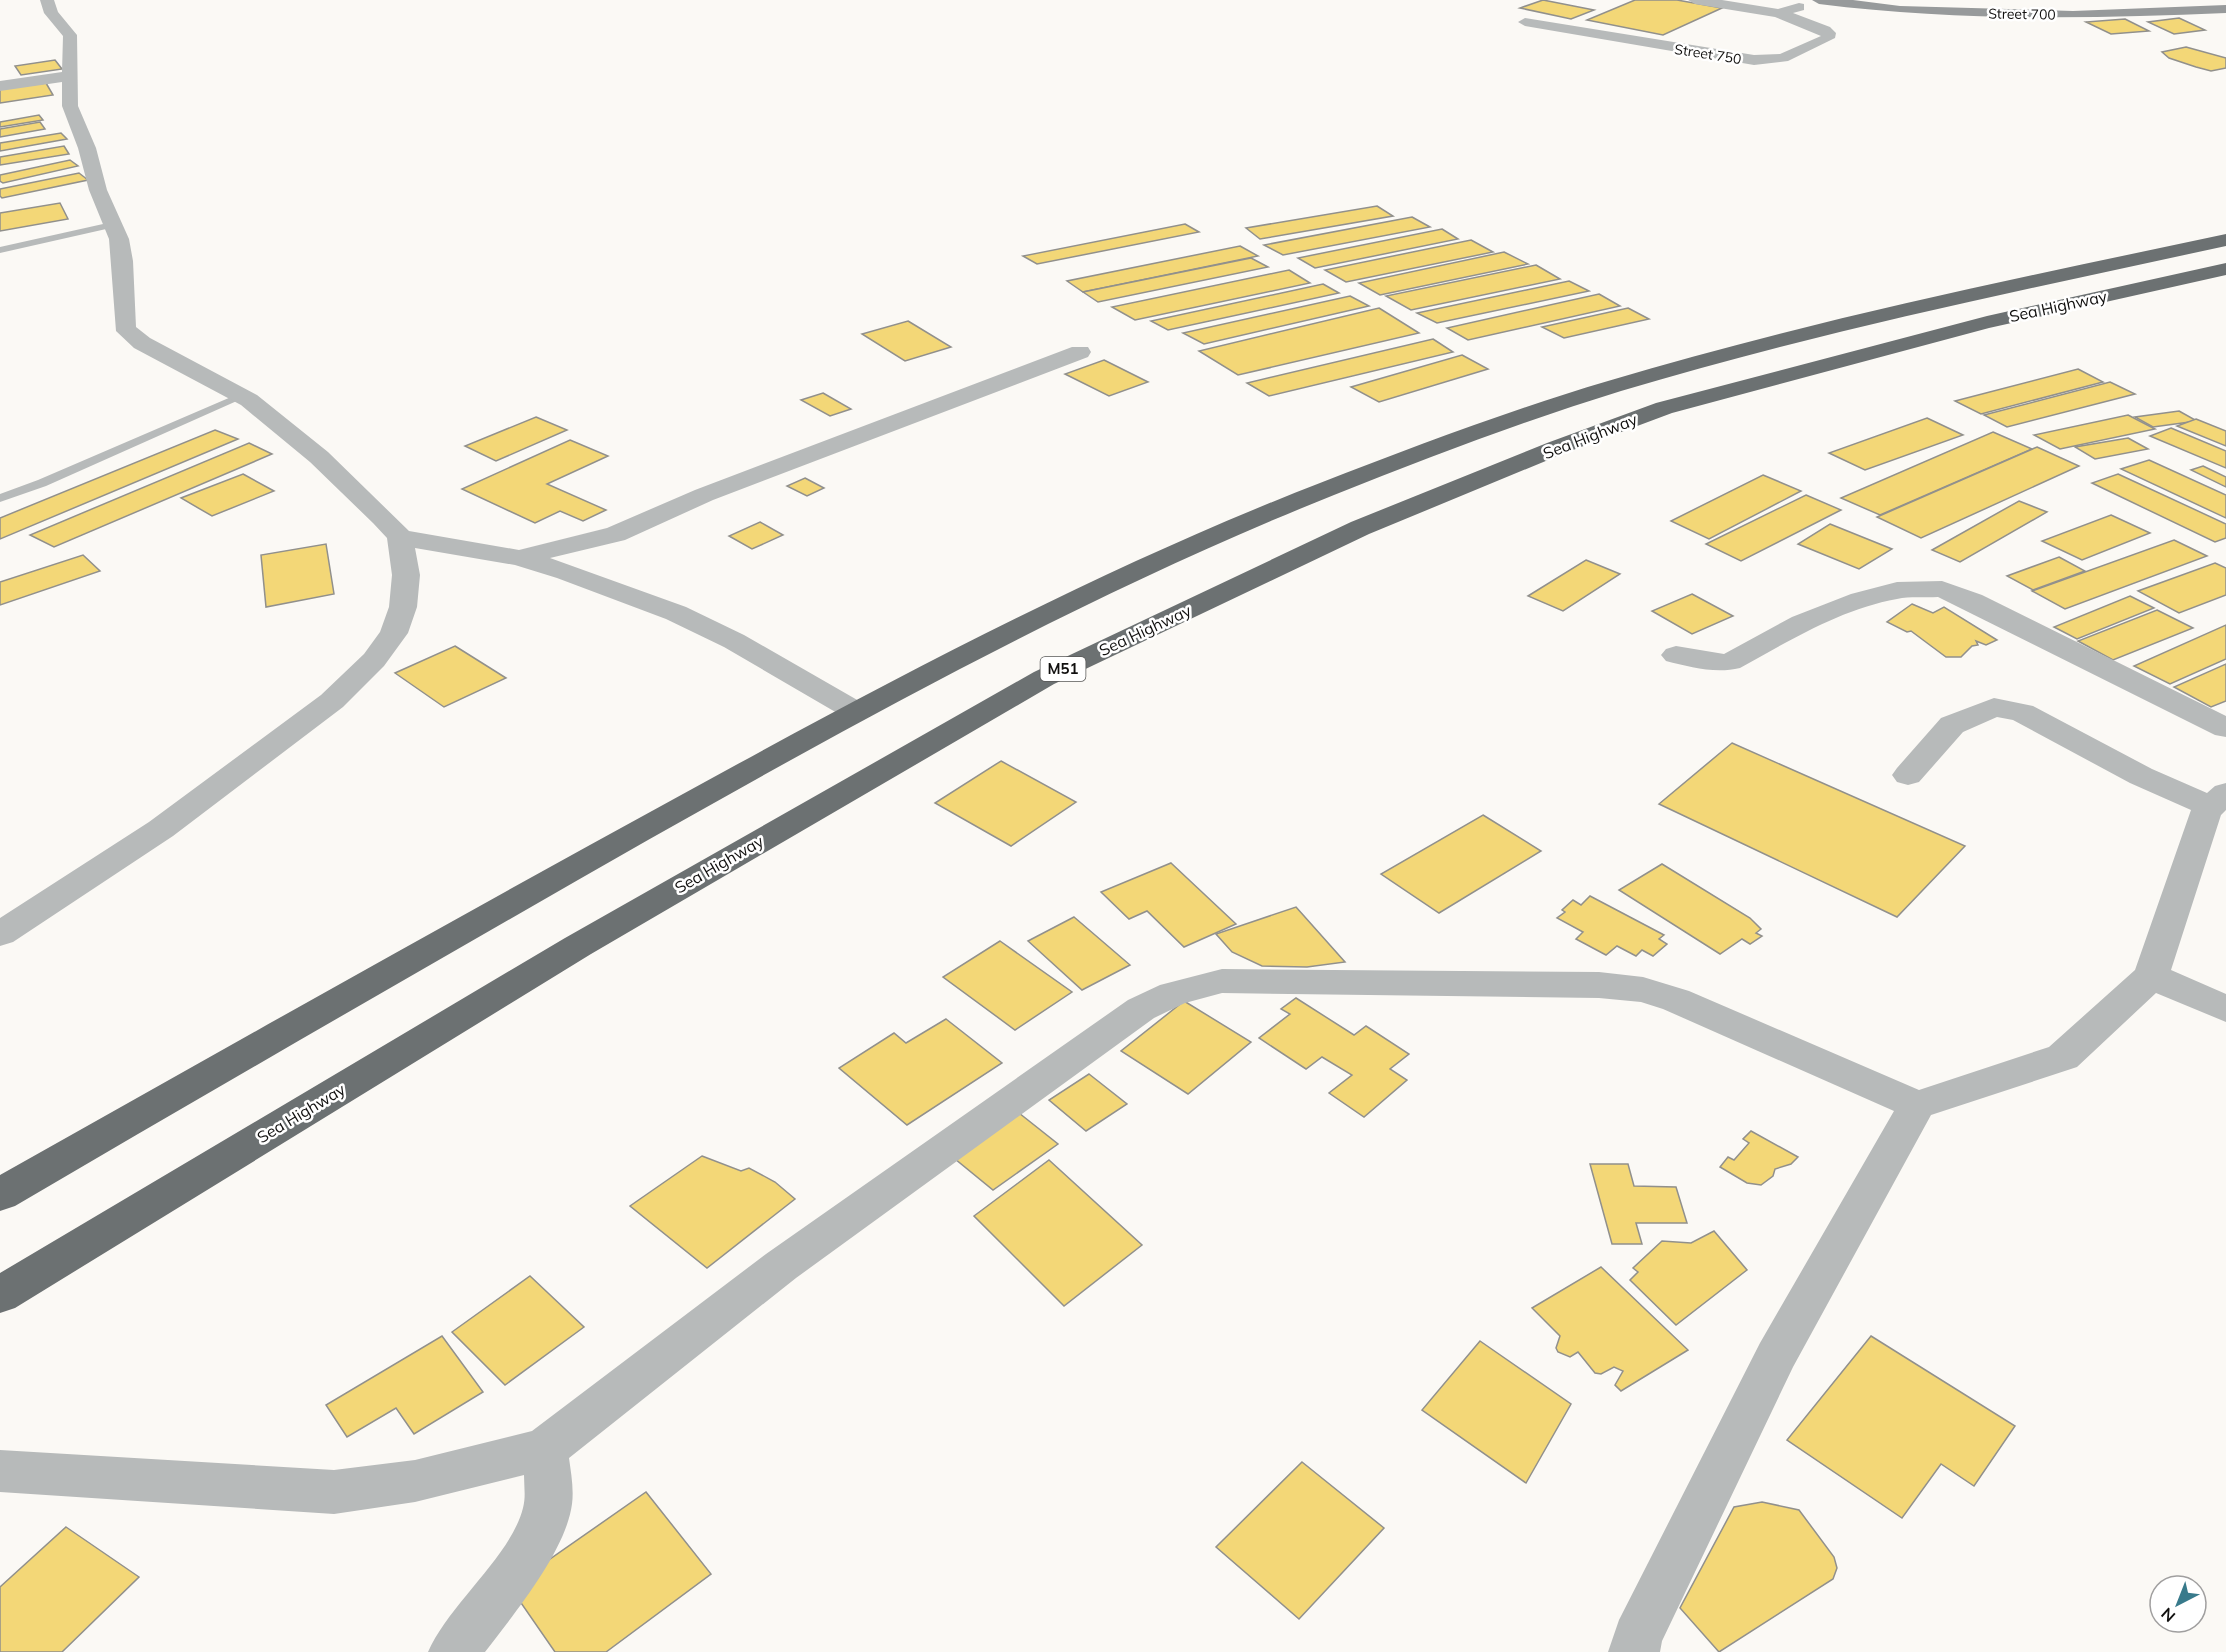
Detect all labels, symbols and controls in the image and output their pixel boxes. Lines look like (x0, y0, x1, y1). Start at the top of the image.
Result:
street label: Street 700 (1988, 4, 2056, 24)
street label: Street 750 (1673, 40, 1743, 68)
street label: Sea Highway (2007, 286, 2109, 326)
street label: Sea Highway (1540, 409, 1640, 463)
street label: Sea Highway (1096, 600, 1195, 660)
road number: M51 (1040, 657, 1086, 681)
street label: Sea Highway (671, 830, 767, 897)
street label: Sea Highway (253, 1079, 349, 1147)
north arrow (2148, 1574, 2208, 1634)
text: N (2157, 1604, 2179, 1627)

